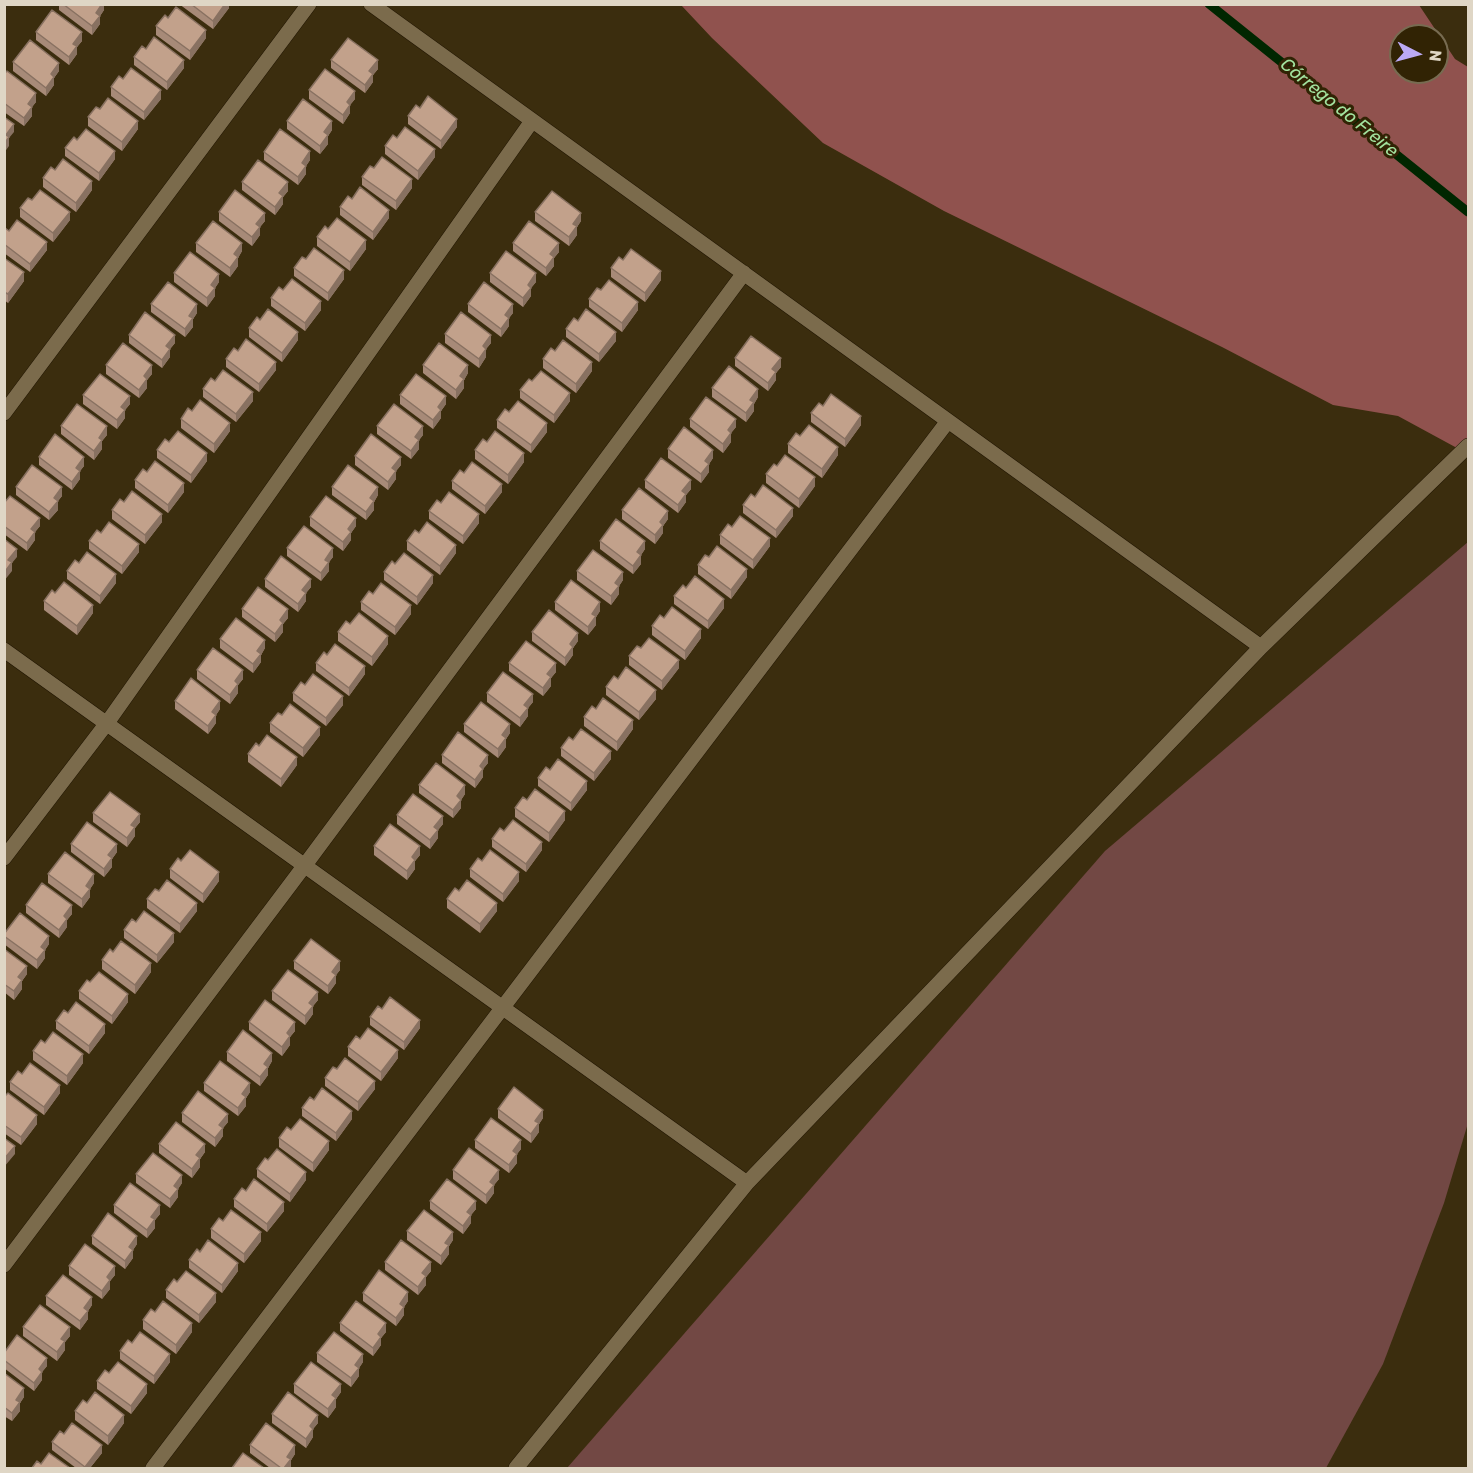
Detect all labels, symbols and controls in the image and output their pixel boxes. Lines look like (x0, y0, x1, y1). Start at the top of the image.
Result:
north arrow (1389, 24, 1449, 84)
text: N (1425, 49, 1445, 62)
water label: Córrego do Freire (1276, 54, 1402, 162)

